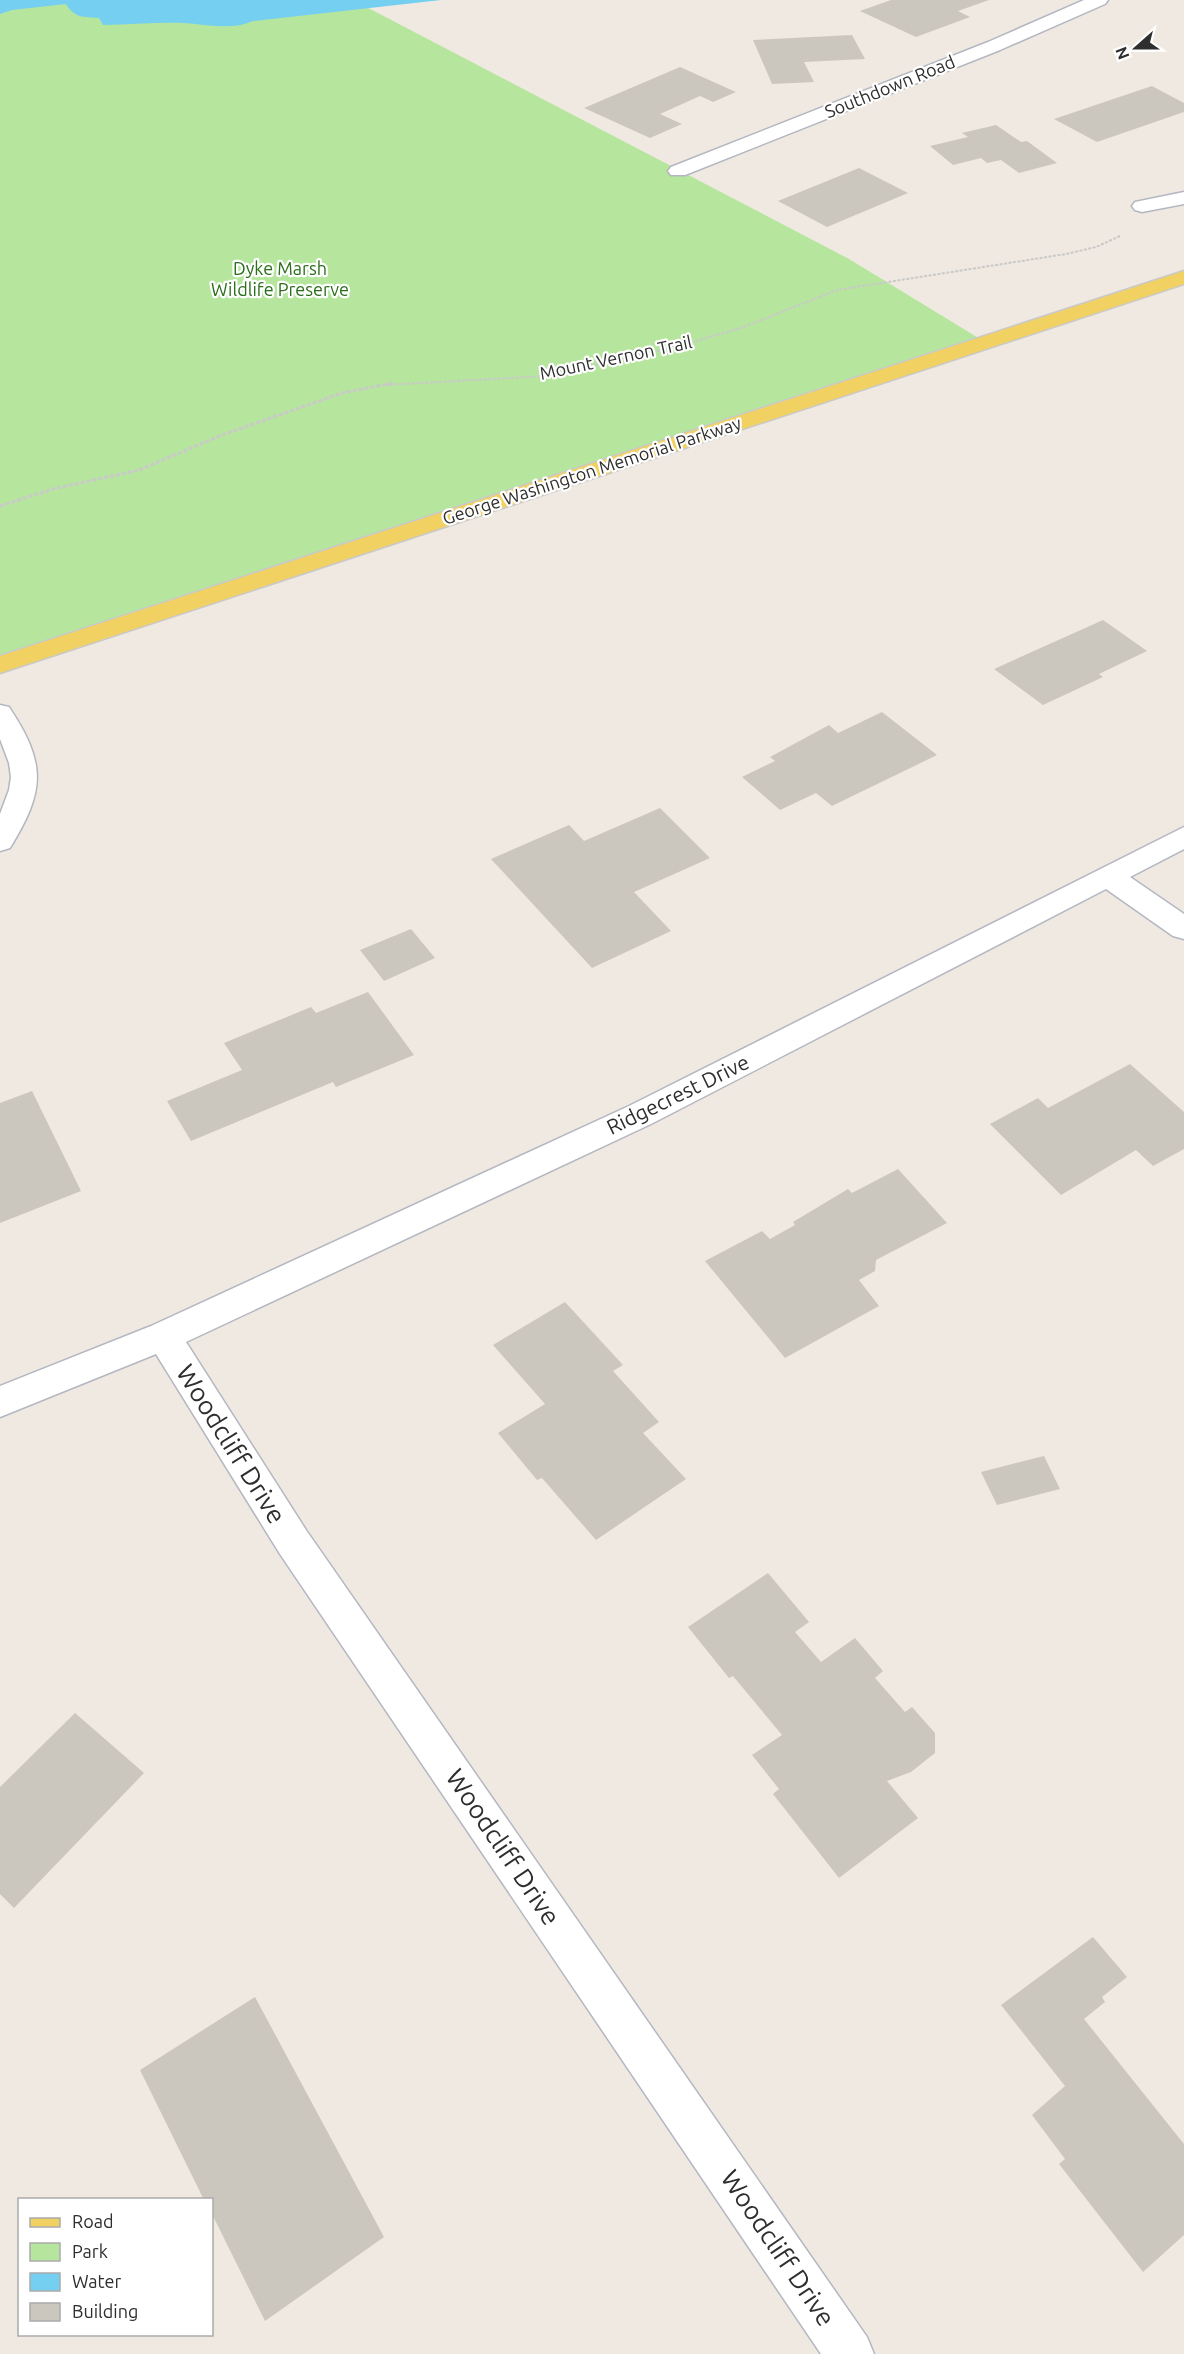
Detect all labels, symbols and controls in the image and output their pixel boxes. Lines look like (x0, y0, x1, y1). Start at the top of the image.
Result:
north arrow (1106, 18, 1166, 78)
text: N (1111, 45, 1133, 62)
street label: Southdown Road (822, 51, 958, 121)
park label: Dyke Marsh Wildlife Preserve (211, 258, 349, 299)
street label: Mount Vernon Trail (538, 331, 694, 383)
street label: George Washington Memorial Parkway (440, 412, 744, 528)
street label: Ridgecrest Drive (603, 1049, 753, 1139)
street label: Woodcliff Drive (171, 1359, 292, 1528)
street label: Woodcliff Drive (441, 1763, 566, 1930)
street label: Woodcliff Drive (716, 2164, 841, 2331)
legend (18, 2198, 213, 2336)
text: Road (72, 2211, 114, 2231)
text: Park (72, 2241, 108, 2261)
text: Water (72, 2271, 122, 2291)
text: Building (72, 2301, 138, 2321)

